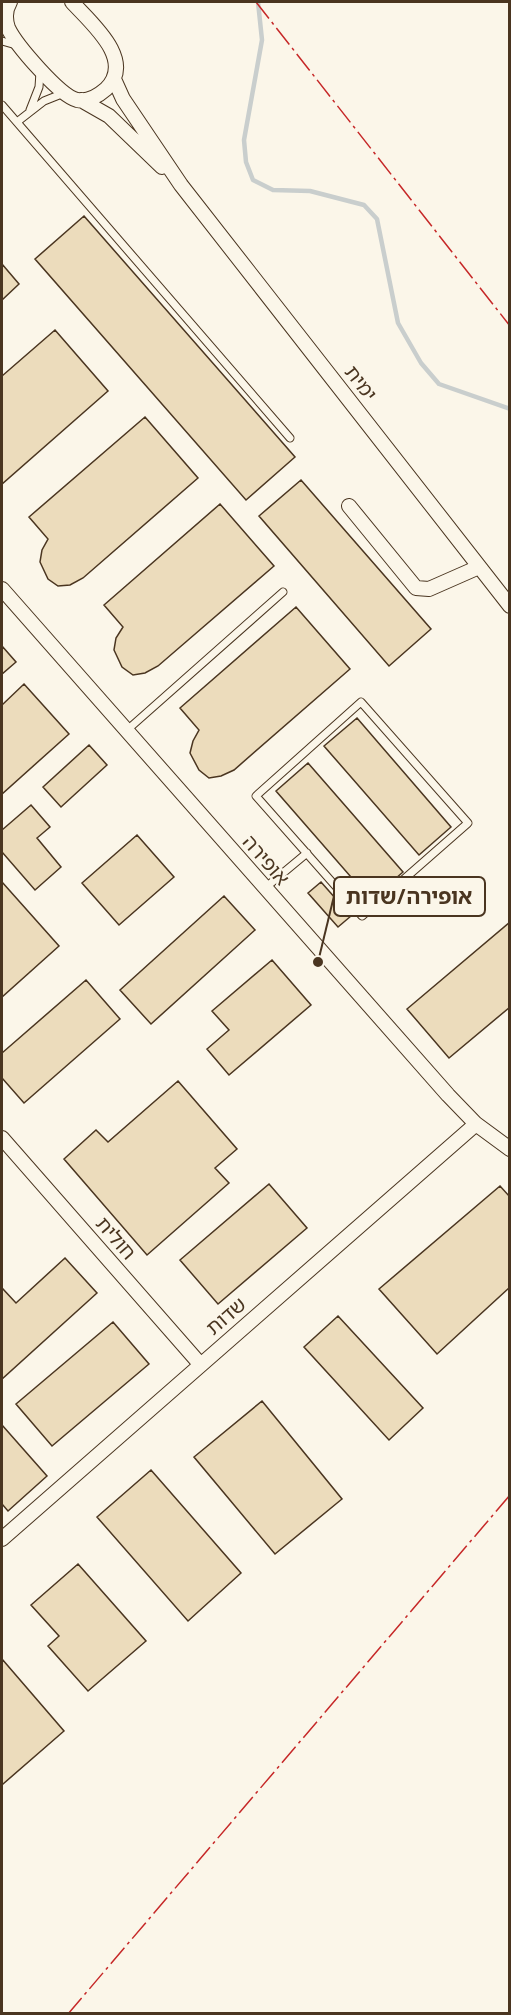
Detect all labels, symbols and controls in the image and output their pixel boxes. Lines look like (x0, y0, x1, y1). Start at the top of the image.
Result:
street label: ימית (341, 360, 383, 405)
street label: אופירה (238, 829, 295, 889)
callout: אופירה/שדות (334, 877, 485, 916)
text: אופירה/שדות (346, 883, 472, 908)
street label: חולית (92, 1211, 142, 1264)
street label: שדות (200, 1291, 250, 1339)

